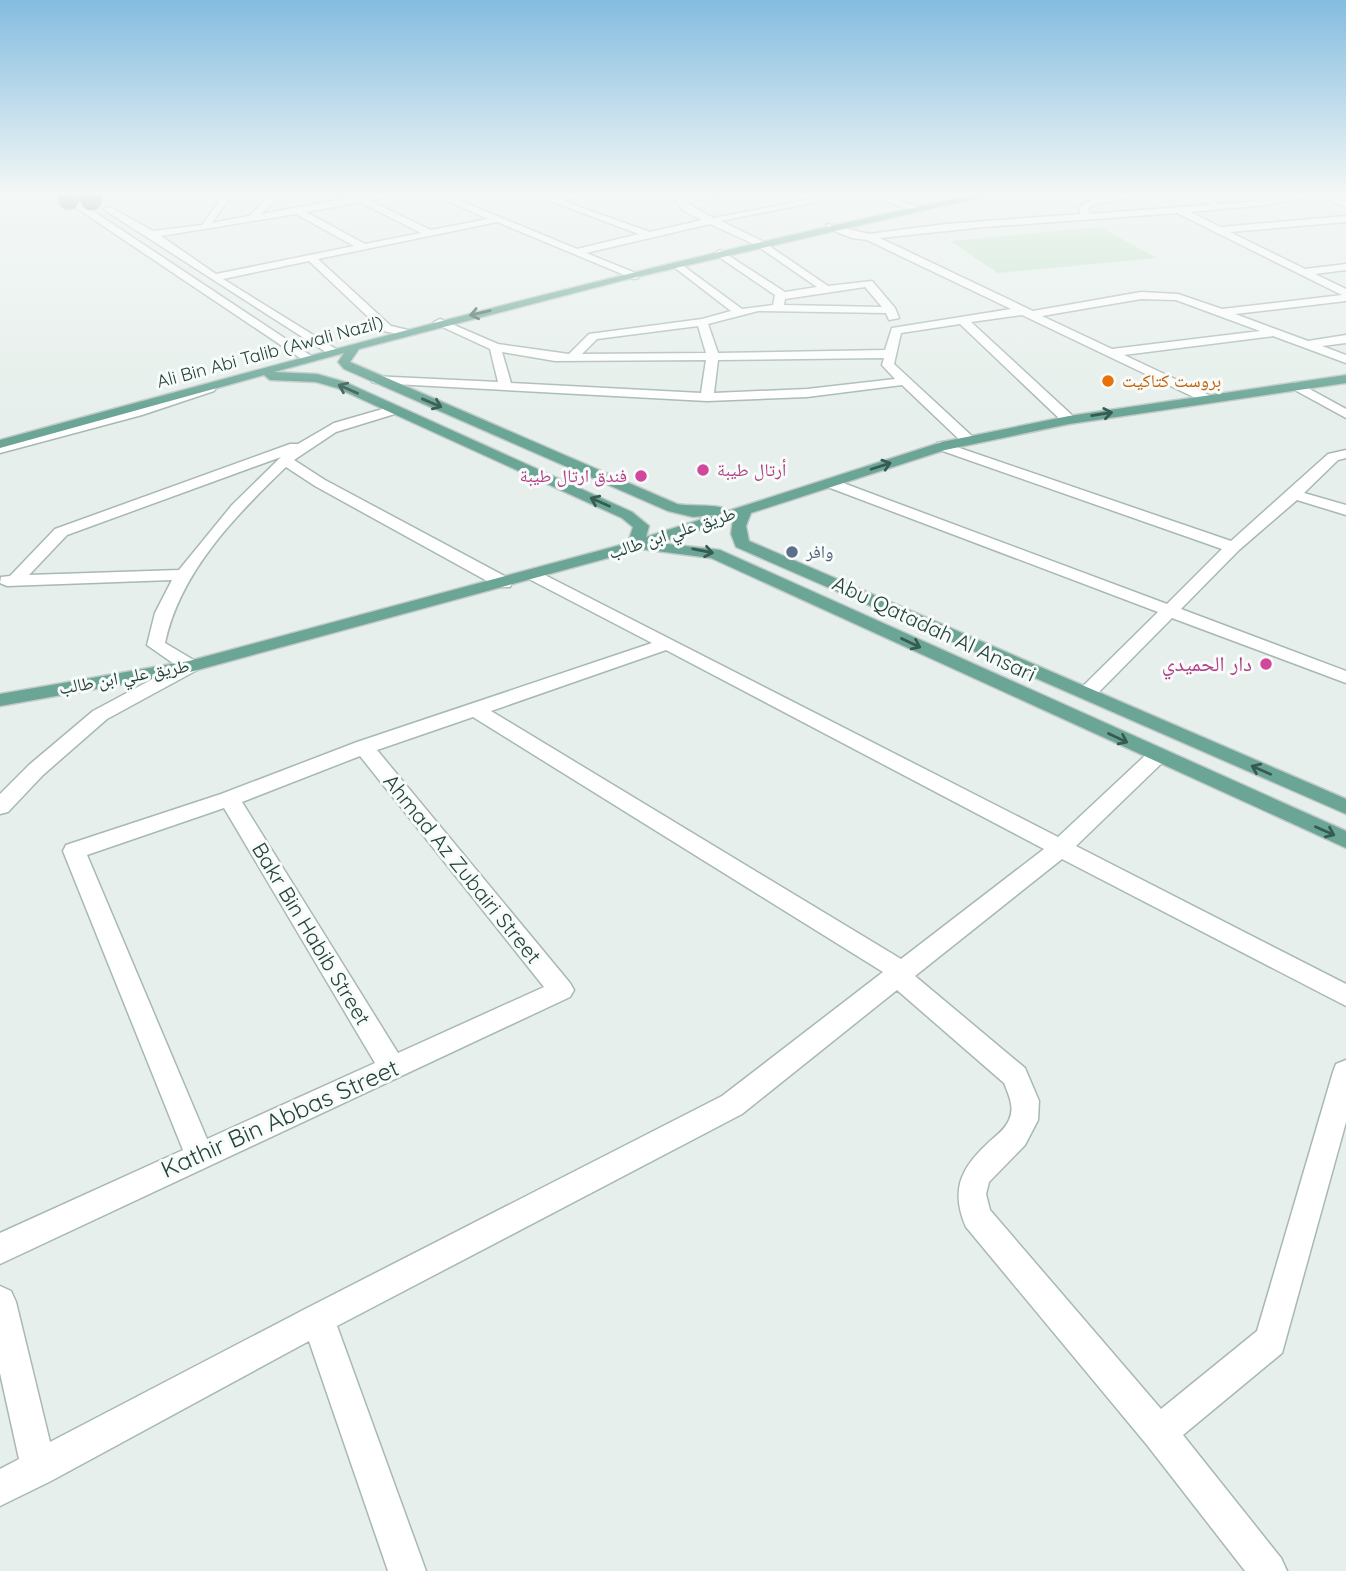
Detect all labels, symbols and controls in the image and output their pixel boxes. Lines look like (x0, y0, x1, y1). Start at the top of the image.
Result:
one-way arrow (469, 307, 492, 320)
street label: Ali Bin Abi Talib (Awali Nazil) (154, 310, 386, 393)
place label: بروست كتاكيت (1122, 369, 1221, 392)
marker: بروست كتاكيت (1100, 373, 1116, 389)
one-way arrow (338, 382, 359, 395)
one-way arrow (420, 397, 442, 410)
one-way arrow (1091, 407, 1113, 420)
place label: أرتال طيبة (717, 458, 786, 481)
one-way arrow (870, 459, 892, 471)
marker: أرتال طيبة (695, 462, 711, 478)
place label: فندق ارتال طيبة (520, 464, 627, 487)
marker: فندق ارتال طيبة (633, 468, 649, 484)
one-way arrow (590, 495, 611, 508)
street label: طريق علي ابن طالب (605, 501, 739, 567)
place label: وافر (805, 540, 834, 563)
marker: وافر (784, 544, 800, 560)
one-way arrow (691, 545, 714, 558)
street label: Abu Qatadah Al Ansari (829, 570, 1040, 687)
one-way arrow (900, 637, 921, 650)
place label: دار الحميدي (1162, 650, 1252, 680)
street label: طريق علي ابن طالب (57, 654, 192, 703)
marker: دار الحميدي (1258, 656, 1274, 672)
one-way arrow (1106, 732, 1128, 745)
one-way arrow (1251, 763, 1272, 776)
street label: Ahmad Az Zubairi Street (378, 768, 547, 968)
one-way arrow (1314, 825, 1335, 838)
street label: Bakr Bin Habib Street (247, 837, 377, 1029)
street label: Kathir Bin Abbas Street (156, 1052, 403, 1184)

